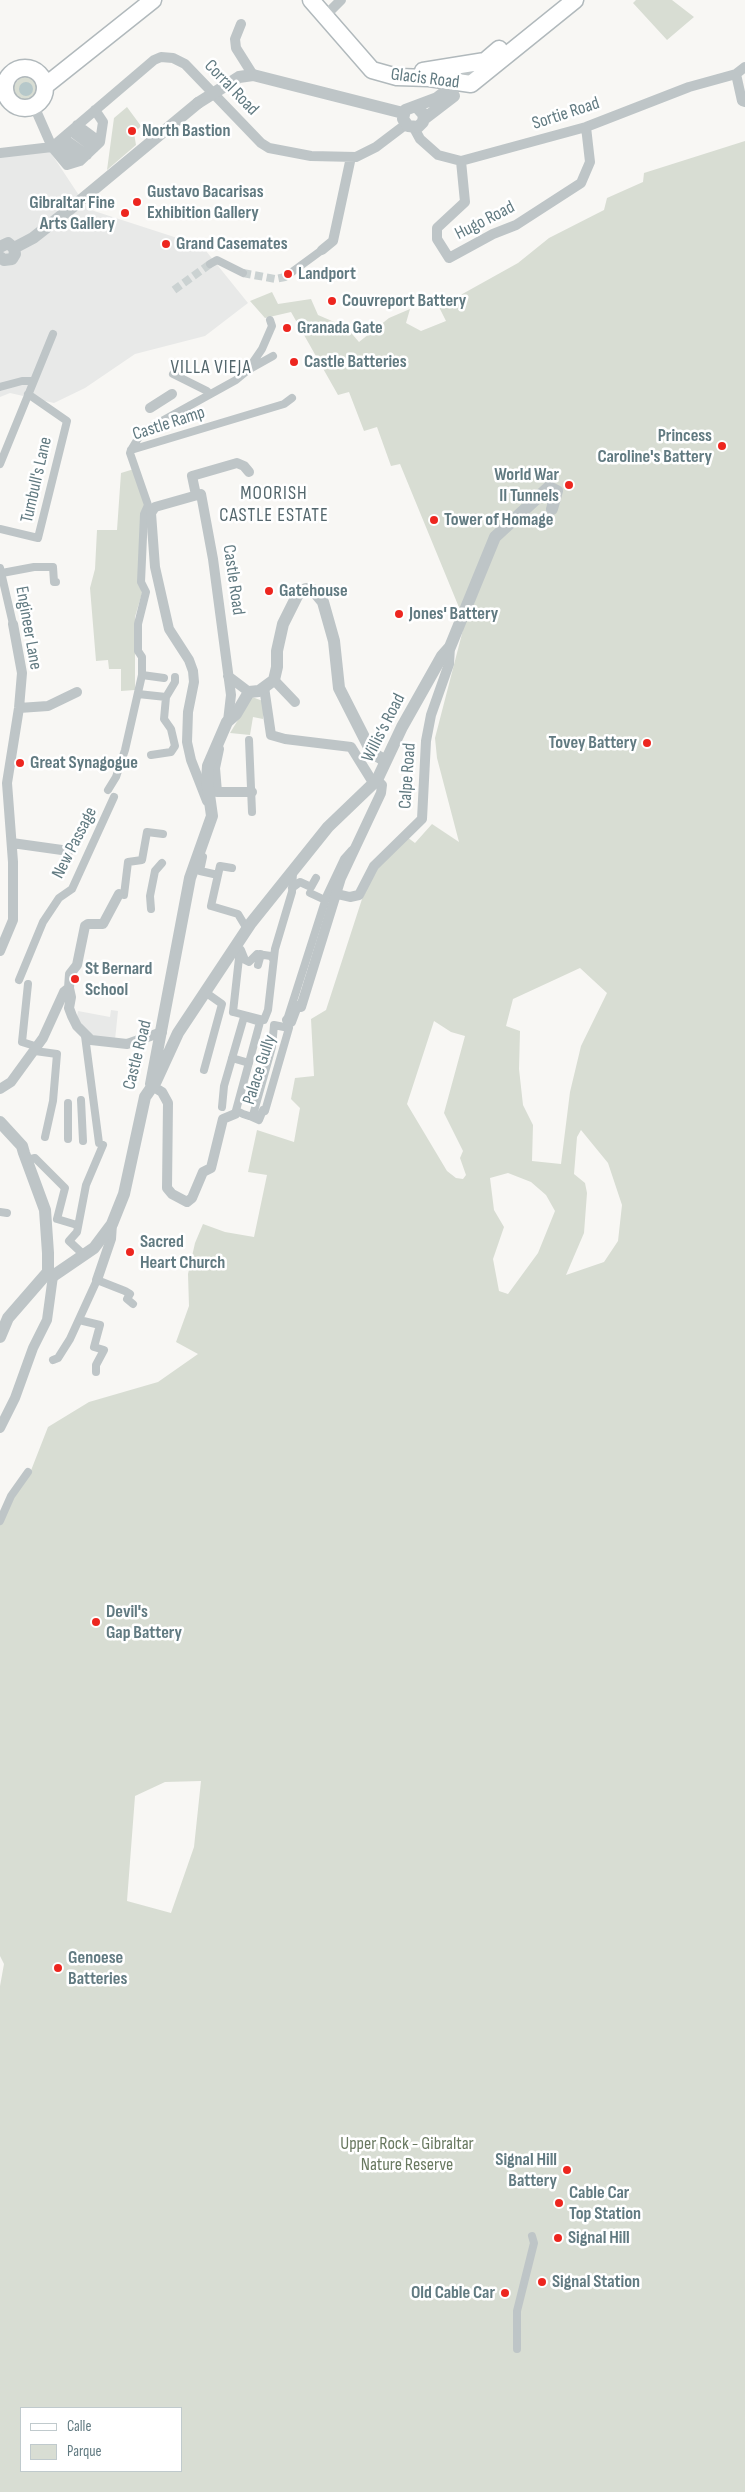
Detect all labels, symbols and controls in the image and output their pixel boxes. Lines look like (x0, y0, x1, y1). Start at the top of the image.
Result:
street label: Corral Road (199, 56, 263, 120)
street label: Glacis Road (389, 64, 461, 94)
street label: Sortie Road (530, 93, 602, 135)
place label: North Bastion (142, 120, 230, 142)
marker: North Bastion (126, 125, 138, 137)
place label: Gustavo Bacarisas Exhibition Gallery (147, 181, 264, 223)
place label: Gibraltar Fine Arts Gallery (29, 192, 115, 234)
marker: Gustavo Bacarisas Exhibition Gallery (131, 196, 143, 208)
street label: Hugo Road (452, 197, 518, 245)
marker: Gibraltar Fine Arts Gallery (119, 207, 131, 219)
place label: Grand Casemates (176, 233, 288, 255)
marker: Grand Casemates (160, 238, 172, 250)
place label: Landport (298, 263, 356, 285)
marker: Landport (282, 268, 294, 280)
place label: Couvreport Battery (342, 290, 466, 312)
marker: Couvreport Battery (326, 295, 338, 307)
place label: Granada Gate (297, 317, 383, 339)
marker: Granada Gate (281, 322, 293, 334)
place label: Castle Batteries (304, 351, 407, 373)
marker: Castle Batteries (288, 356, 300, 368)
district label: VILLA VIEJA (169, 357, 253, 379)
street label: Castle Ramp (130, 402, 208, 446)
place label: Princess Caroline's Battery (597, 425, 712, 468)
street label: Tumbull's Lane (17, 435, 57, 525)
marker: Princess Caroline's Battery (716, 440, 728, 452)
place label: World War II Tunnels (494, 464, 559, 506)
marker: World War II Tunnels (563, 479, 575, 491)
district label: MOORISH CASTLE ESTATE (218, 483, 330, 527)
place label: Tower of Homage (444, 509, 553, 531)
marker: Tower of Homage (428, 514, 440, 526)
street label: Castle Road (217, 543, 249, 617)
place label: Gatehouse (279, 580, 348, 602)
street label: Engineer Lane (10, 585, 46, 671)
marker: Gatehouse (263, 585, 275, 597)
place label: Jones' Battery (409, 603, 498, 625)
marker: Jones' Battery (393, 608, 405, 620)
street label: Willis’s Road (358, 690, 410, 766)
place label: Tovey Battery (549, 732, 637, 754)
marker: Tovey Battery (641, 737, 653, 749)
street label: Calpe Road (395, 742, 421, 810)
place label: Great Synagogue (30, 752, 138, 774)
marker: Great Synagogue (14, 757, 26, 769)
street label: New Passage (48, 804, 102, 882)
place label: St Bernard School (85, 958, 152, 1001)
marker: St Bernard School (69, 973, 81, 985)
street label: Castle Road (119, 1018, 157, 1092)
street label: Palace Gully (239, 1032, 281, 1108)
place label: Sacred Heart Church (140, 1231, 225, 1274)
marker: Sacred Heart Church (124, 1246, 136, 1258)
place label: Devil's Gap Battery (106, 1601, 182, 1644)
marker: Devil's Gap Battery (90, 1616, 102, 1628)
place label: Genoese Batteries (68, 1947, 127, 1990)
marker: Genoese Batteries (52, 1962, 64, 1974)
park label: Upper Rock - Gibraltar Nature Reserve (340, 2133, 474, 2176)
place label: Signal Hill Battery (495, 2149, 557, 2192)
marker: Signal Hill Battery (561, 2164, 573, 2176)
place label: Cable Car Top Station (569, 2182, 641, 2224)
marker: Cable Car Top Station (553, 2197, 565, 2209)
place label: Signal Hill (568, 2227, 630, 2249)
marker: Signal Hill (552, 2232, 564, 2244)
place label: Signal Station (552, 2271, 640, 2293)
marker: Signal Station (536, 2276, 548, 2288)
place label: Old Cable Car (411, 2282, 495, 2304)
marker: Old Cable Car (499, 2287, 511, 2299)
legend (20, 2407, 182, 2472)
text: Calle (67, 2417, 91, 2436)
text: Parque (67, 2442, 102, 2461)

